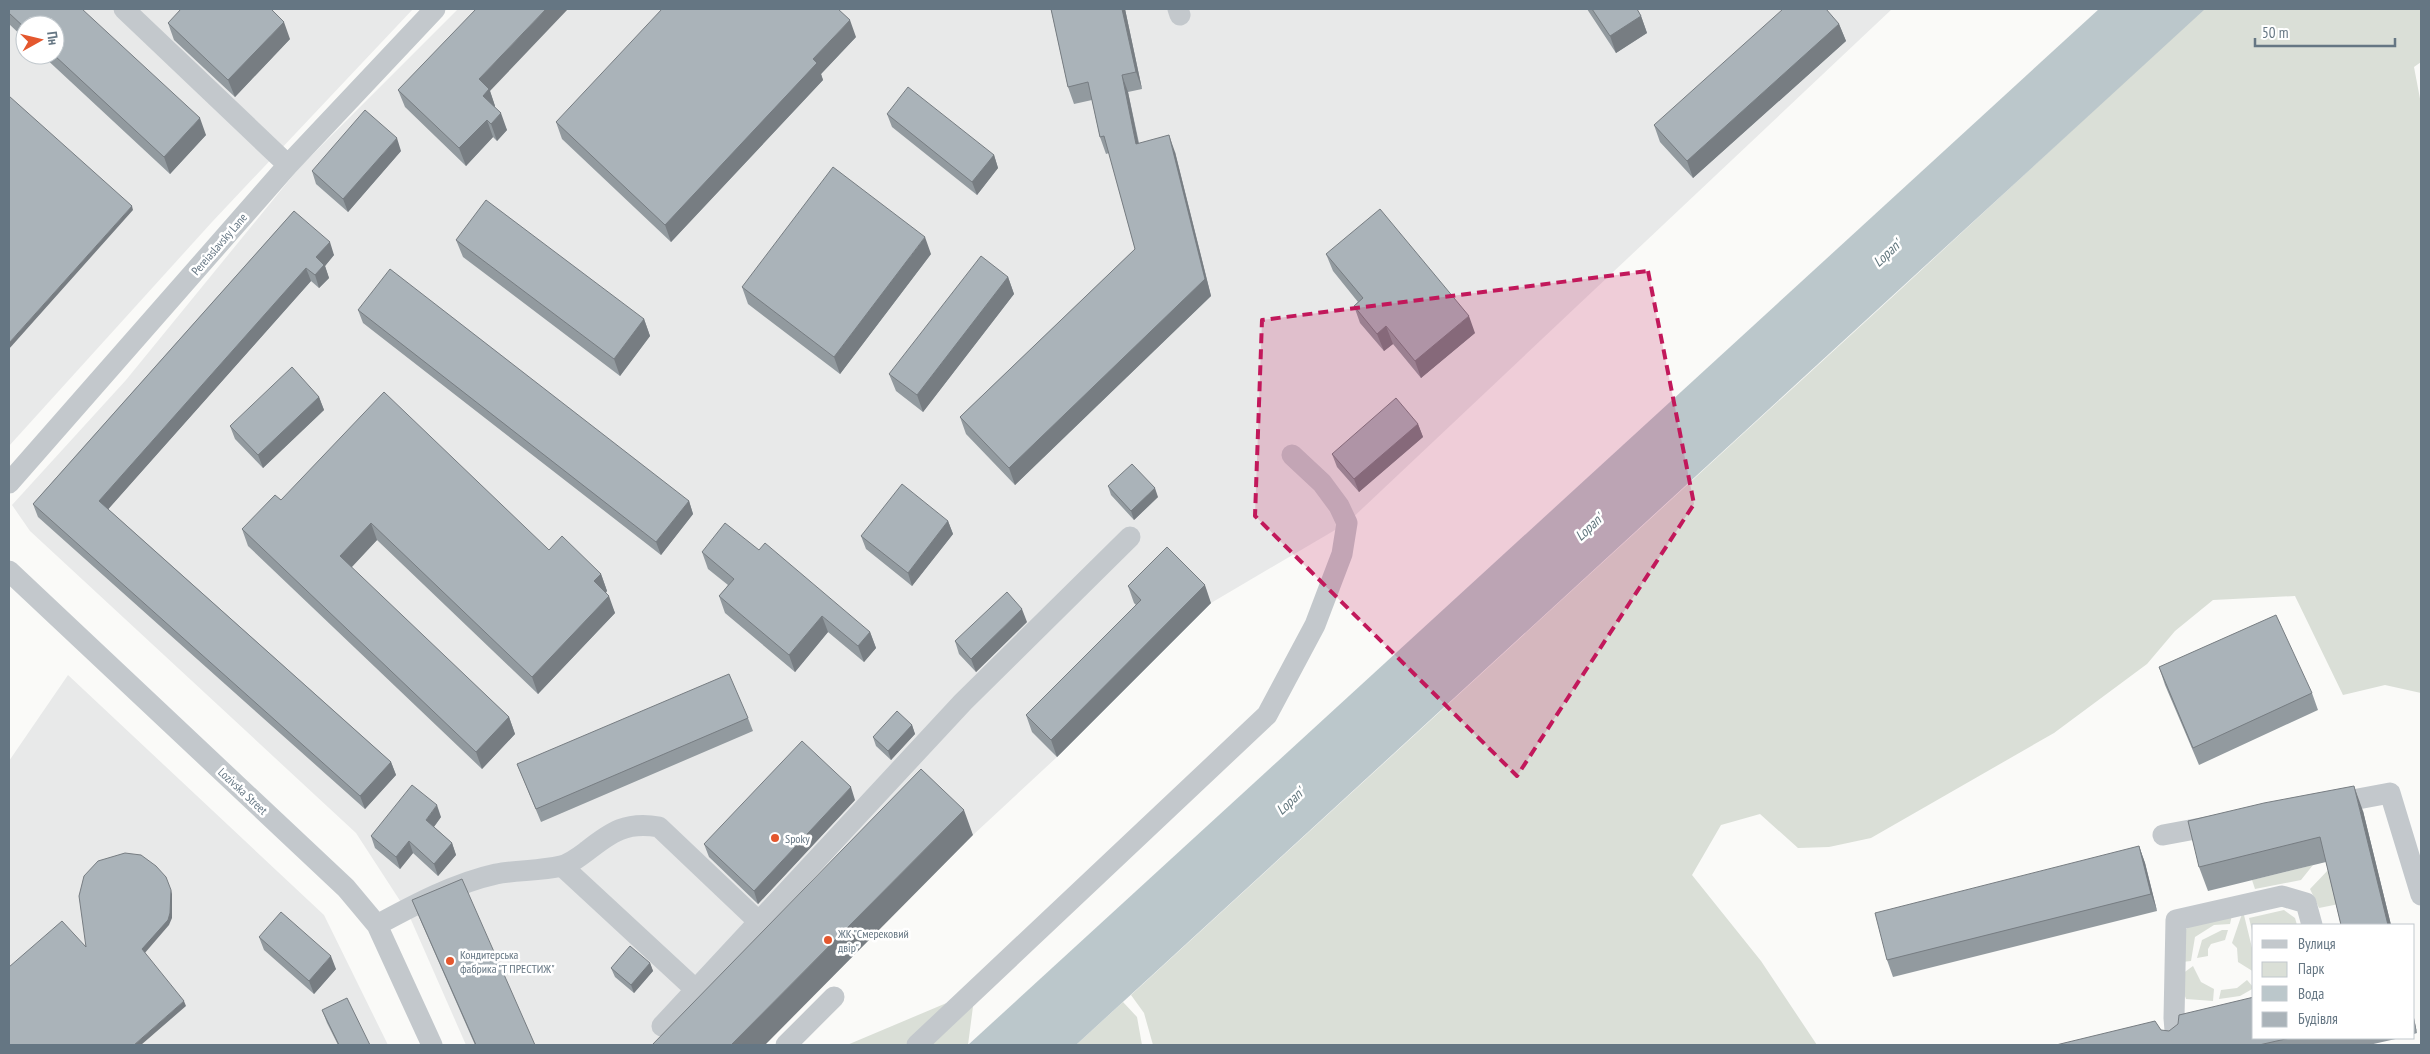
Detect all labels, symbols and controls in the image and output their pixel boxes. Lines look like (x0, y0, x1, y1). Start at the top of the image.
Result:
north arrow (15, 15, 65, 65)
scale bar (2255, 15, 2395, 47)
text: 50 m (2262, 23, 2288, 42)
text: Пн (43, 30, 63, 46)
street label: Pereiaslavsky Lane (188, 210, 250, 278)
water label: Lopan' (1869, 234, 1906, 270)
water label: Lopan' (1571, 508, 1608, 544)
street label: Lozivska Street (215, 764, 271, 818)
water label: Lopan' (1272, 782, 1309, 818)
place label: Spoky (785, 831, 810, 846)
marker: Spoky (769, 832, 781, 844)
legend (2252, 924, 2415, 1039)
place label: ЖК "Смерековий двір" (837, 926, 909, 955)
marker: ЖК "Смерековий двір" (822, 934, 834, 946)
text: Вулиця (2298, 934, 2336, 953)
place label: Кондитерська фабрика "Т ПРЕСТИЖ" (460, 947, 555, 976)
marker: Кондитерська фабрика "Т ПРЕСТИЖ" (444, 955, 456, 967)
text: Парк (2298, 959, 2324, 978)
text: Вода (2298, 984, 2324, 1003)
text: Будівля (2298, 1009, 2338, 1028)

